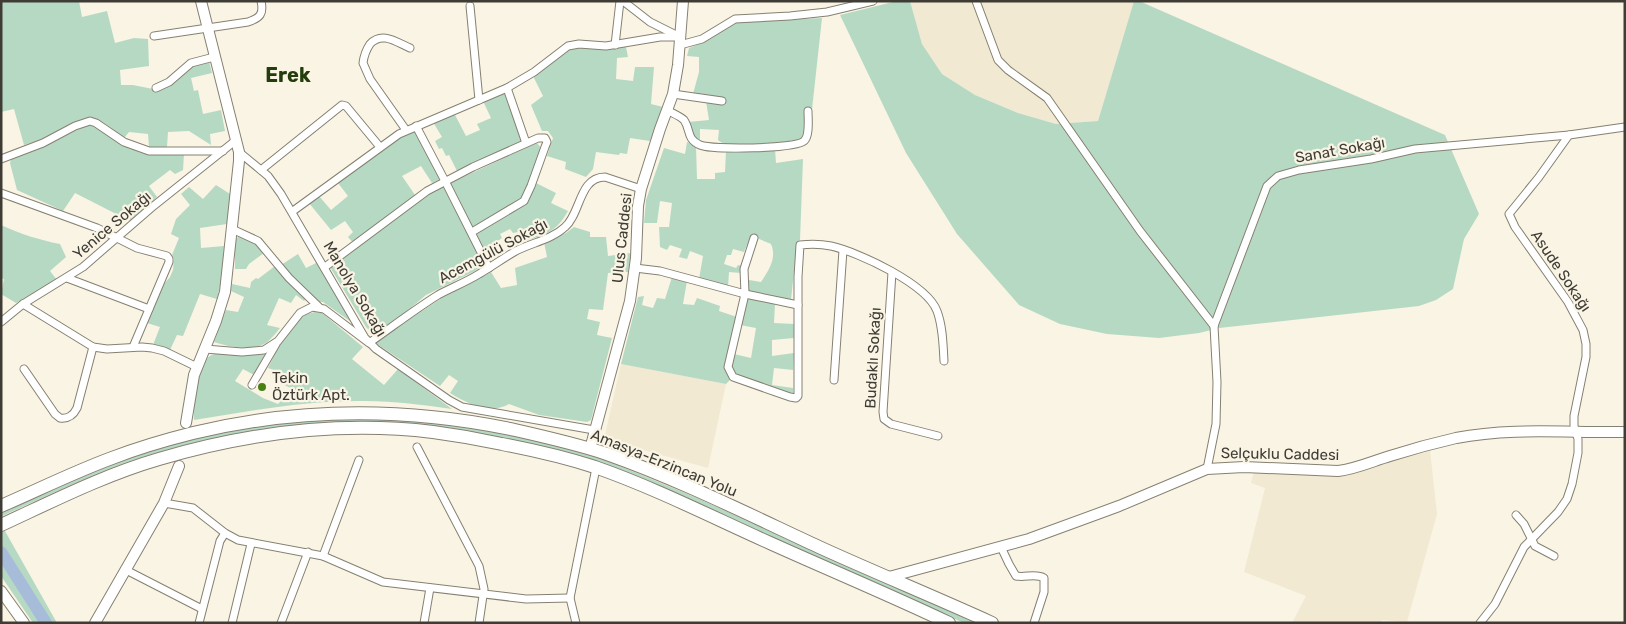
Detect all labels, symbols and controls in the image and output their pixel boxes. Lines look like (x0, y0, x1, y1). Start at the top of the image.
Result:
district label: Erek (265, 63, 311, 87)
street label: Sanat Sokağı (1294, 133, 1386, 167)
street label: Yenice Sokağı (69, 187, 155, 263)
street label: Ulus Caddesi (608, 192, 636, 284)
street label: Acemgülü Sokağı (435, 215, 551, 287)
street label: Asude Sokağı (1527, 227, 1595, 315)
street label: Manolya Sokağı (320, 238, 390, 340)
street label: Budaklı Sokağı (861, 307, 885, 409)
place label: Tekin Öztürk Apt. (272, 369, 350, 404)
marker: Tekin Öztürk Apt. (256, 381, 268, 393)
street label: Amasya-Erzincan Yolu (588, 425, 740, 501)
street label: Selçuklu Caddesi (1221, 444, 1339, 464)

